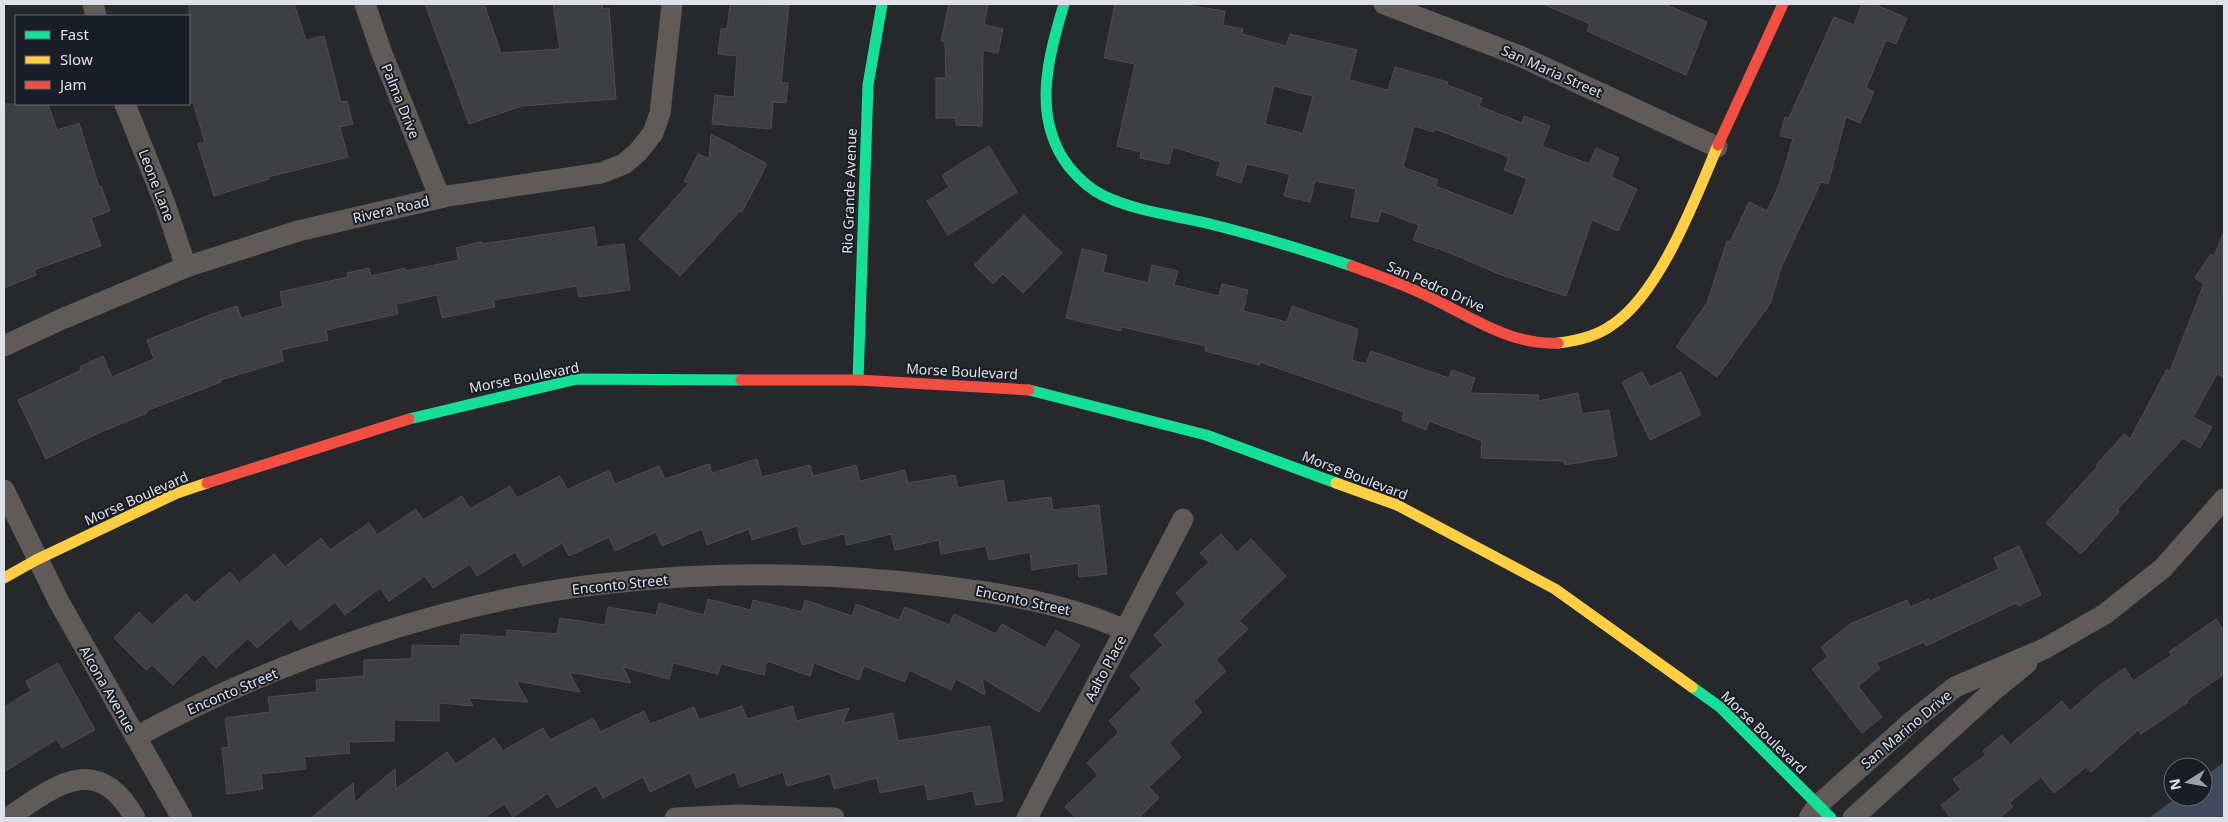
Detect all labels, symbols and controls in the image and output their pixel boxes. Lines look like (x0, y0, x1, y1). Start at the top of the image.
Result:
legend (15, 15, 190, 105)
text: Fast (60, 24, 89, 44)
street label: San Maria Street (1499, 40, 1605, 102)
text: Slow (60, 49, 93, 69)
street label: Palma Drive (377, 61, 425, 141)
text: Jam (58, 74, 87, 94)
street label: Rio Grande Avenue (837, 128, 861, 254)
street label: Leone Lane (135, 146, 179, 224)
street label: Rivera Road (351, 191, 431, 227)
street label: San Pedro Drive (1384, 256, 1488, 316)
street label: Morse Boulevard (467, 357, 581, 397)
street label: Morse Boulevard (906, 359, 1018, 383)
street label: Morse Boulevard (1299, 446, 1411, 504)
street label: Morse Boulevard (81, 467, 191, 529)
street label: Enconto Street (571, 570, 669, 598)
street label: Enconto Street (974, 581, 1072, 619)
street label: Aalto Place (1080, 632, 1130, 704)
street label: Alcona Avenue (76, 642, 141, 736)
street label: Enconto Street (184, 663, 280, 719)
street label: San Marino Drive (1857, 685, 1956, 773)
street label: Morse Boulevard (1717, 686, 1811, 778)
north arrow (2163, 757, 2213, 807)
text: N (2164, 777, 2185, 792)

